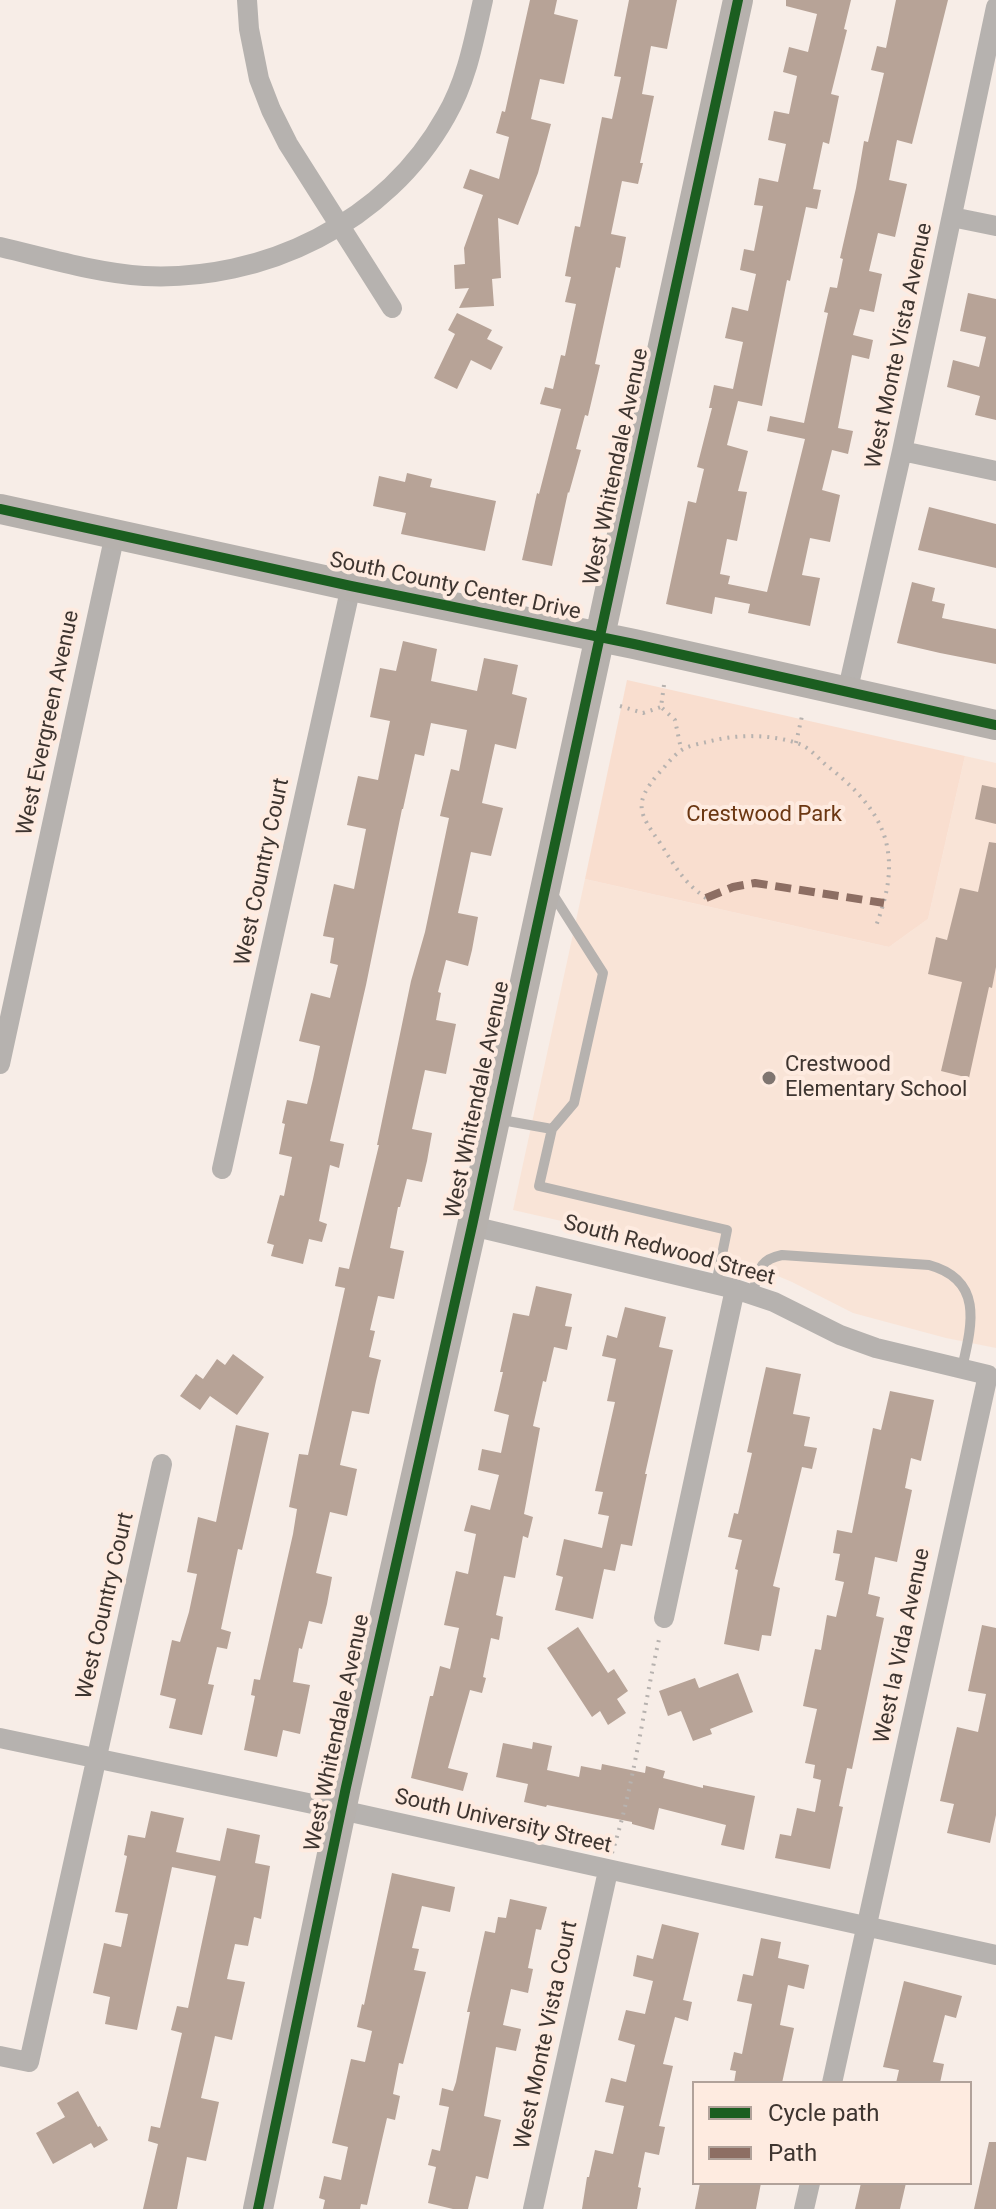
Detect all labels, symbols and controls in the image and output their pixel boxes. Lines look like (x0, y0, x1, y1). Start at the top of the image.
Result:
street label: West Monte Vista Avenue (861, 221, 939, 471)
street label: West Whitendale Avenue (579, 346, 655, 588)
street label: South County Center Drive (327, 547, 583, 627)
street label: West Evergreen Avenue (12, 608, 86, 838)
street label: West Country Court (230, 776, 296, 968)
park label: Crestwood Park (686, 802, 842, 828)
street label: West Whitendale Avenue (440, 979, 516, 1221)
place label: Crestwood Elementary School (785, 1052, 967, 1104)
marker: Crestwood Elementary School (760, 1069, 778, 1087)
street label: South Redwood Street (560, 1210, 778, 1292)
street label: West Country Court (72, 1510, 140, 1702)
street label: West la Vida Avenue (869, 1546, 937, 1746)
street label: West Whitendale Avenue (300, 1612, 376, 1854)
street label: South University Street (392, 1784, 614, 1860)
street label: West Monte Vista Court (510, 1918, 584, 2152)
legend (692, 2081, 972, 2185)
text: Cycle path (768, 2099, 880, 2127)
text: Path (768, 2139, 817, 2167)

